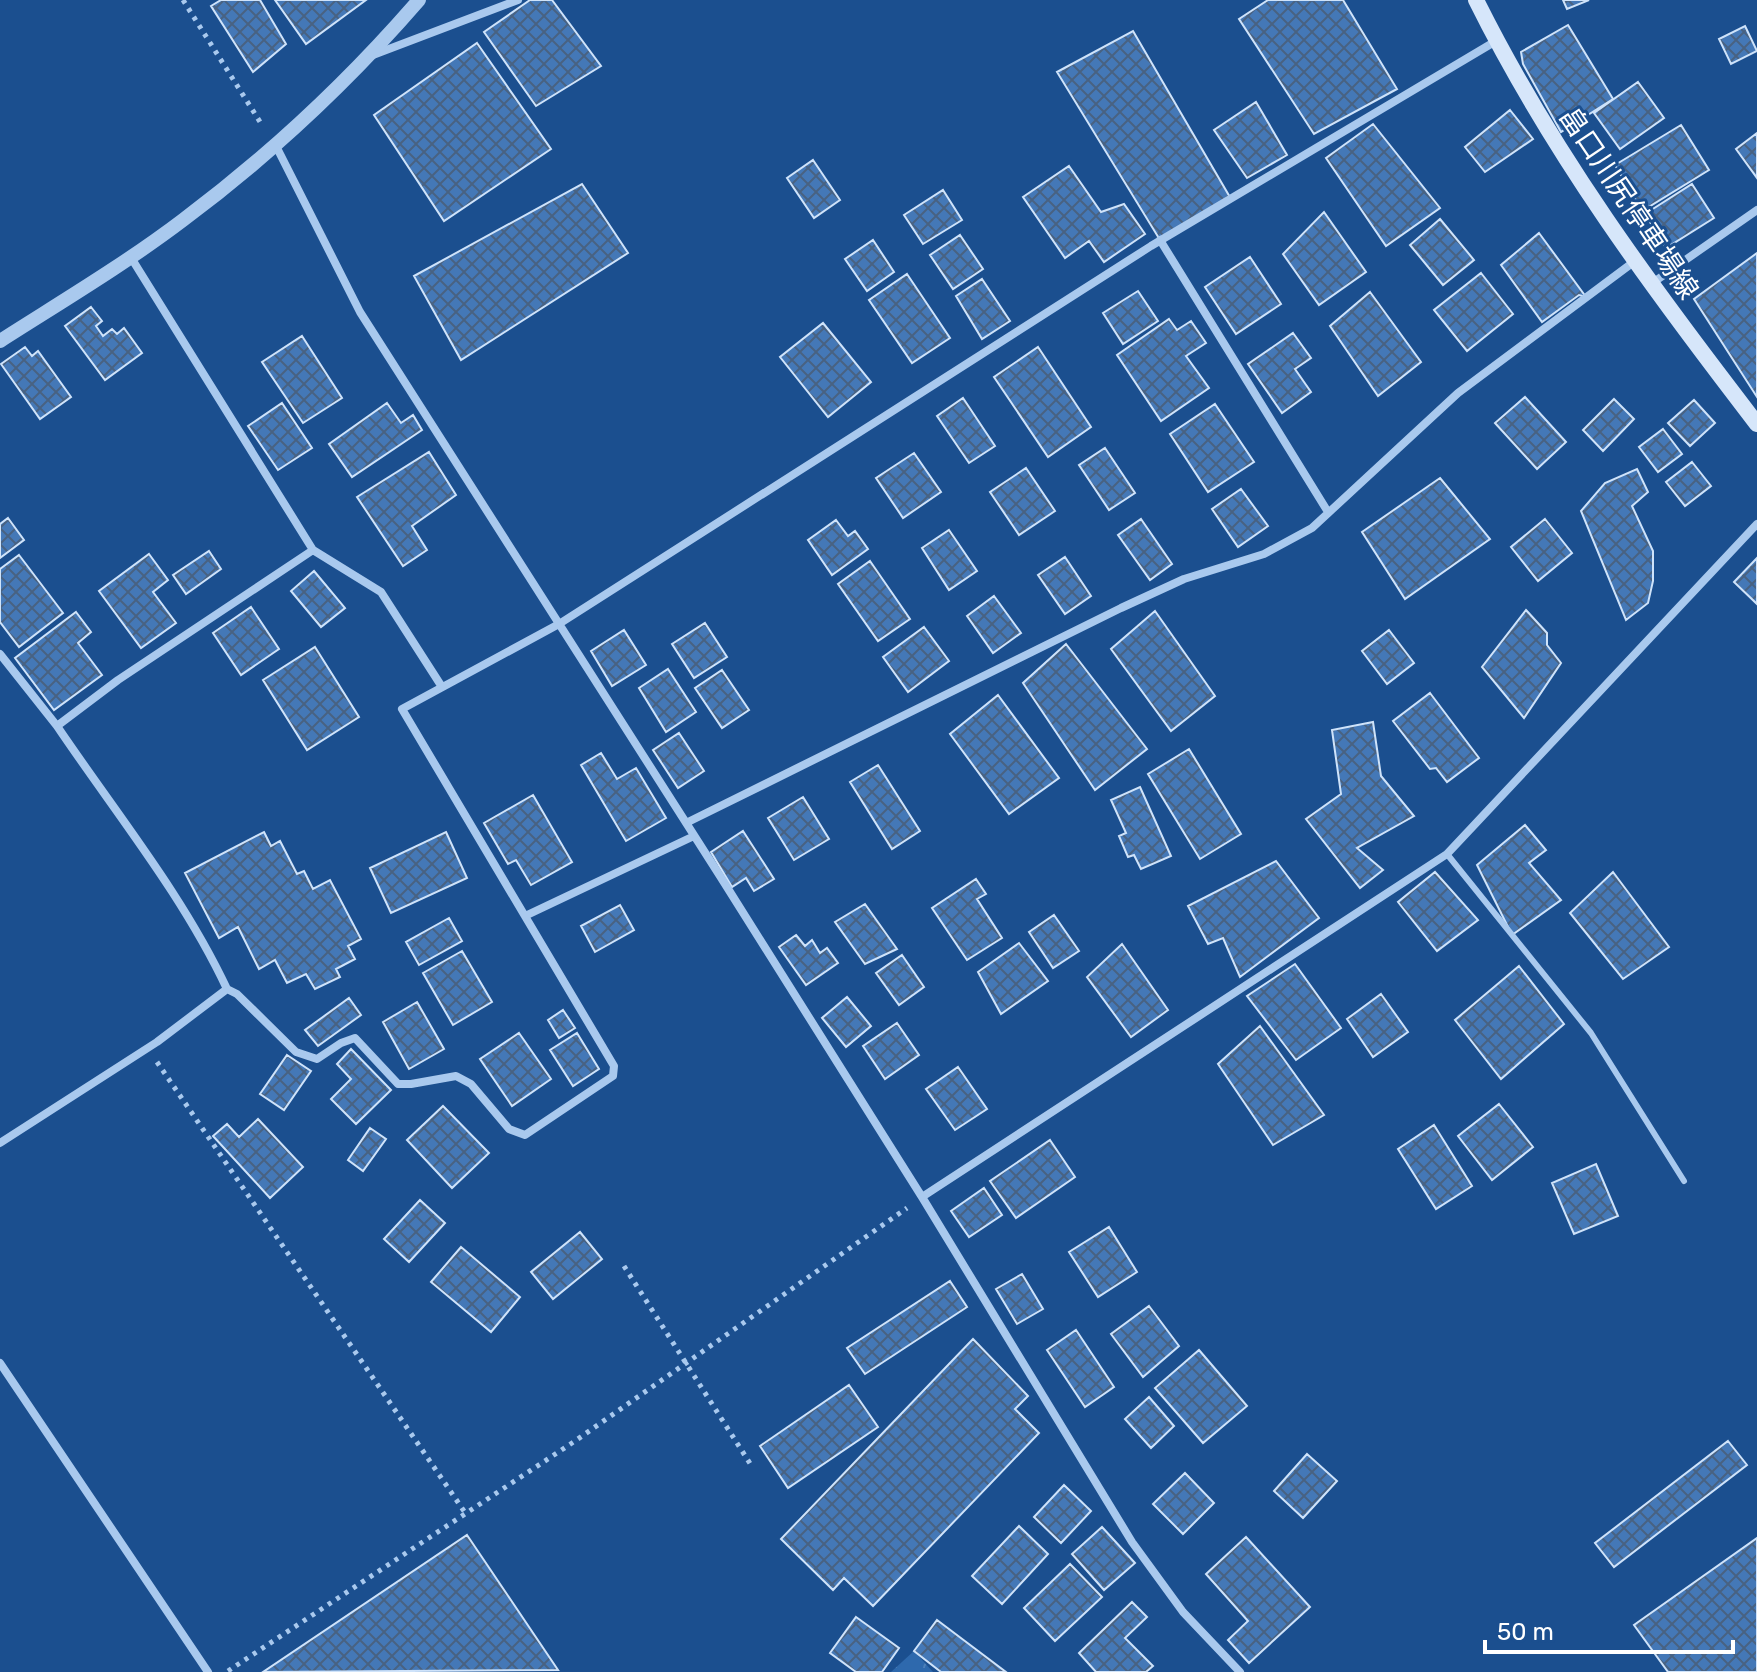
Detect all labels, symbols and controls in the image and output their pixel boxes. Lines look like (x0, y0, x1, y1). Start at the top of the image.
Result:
street label: 畠口川尻停車場線 (1553, 101, 1705, 305)
scale bar (1485, 1604, 1733, 1654)
text: 50 m (1497, 1618, 1554, 1646)

